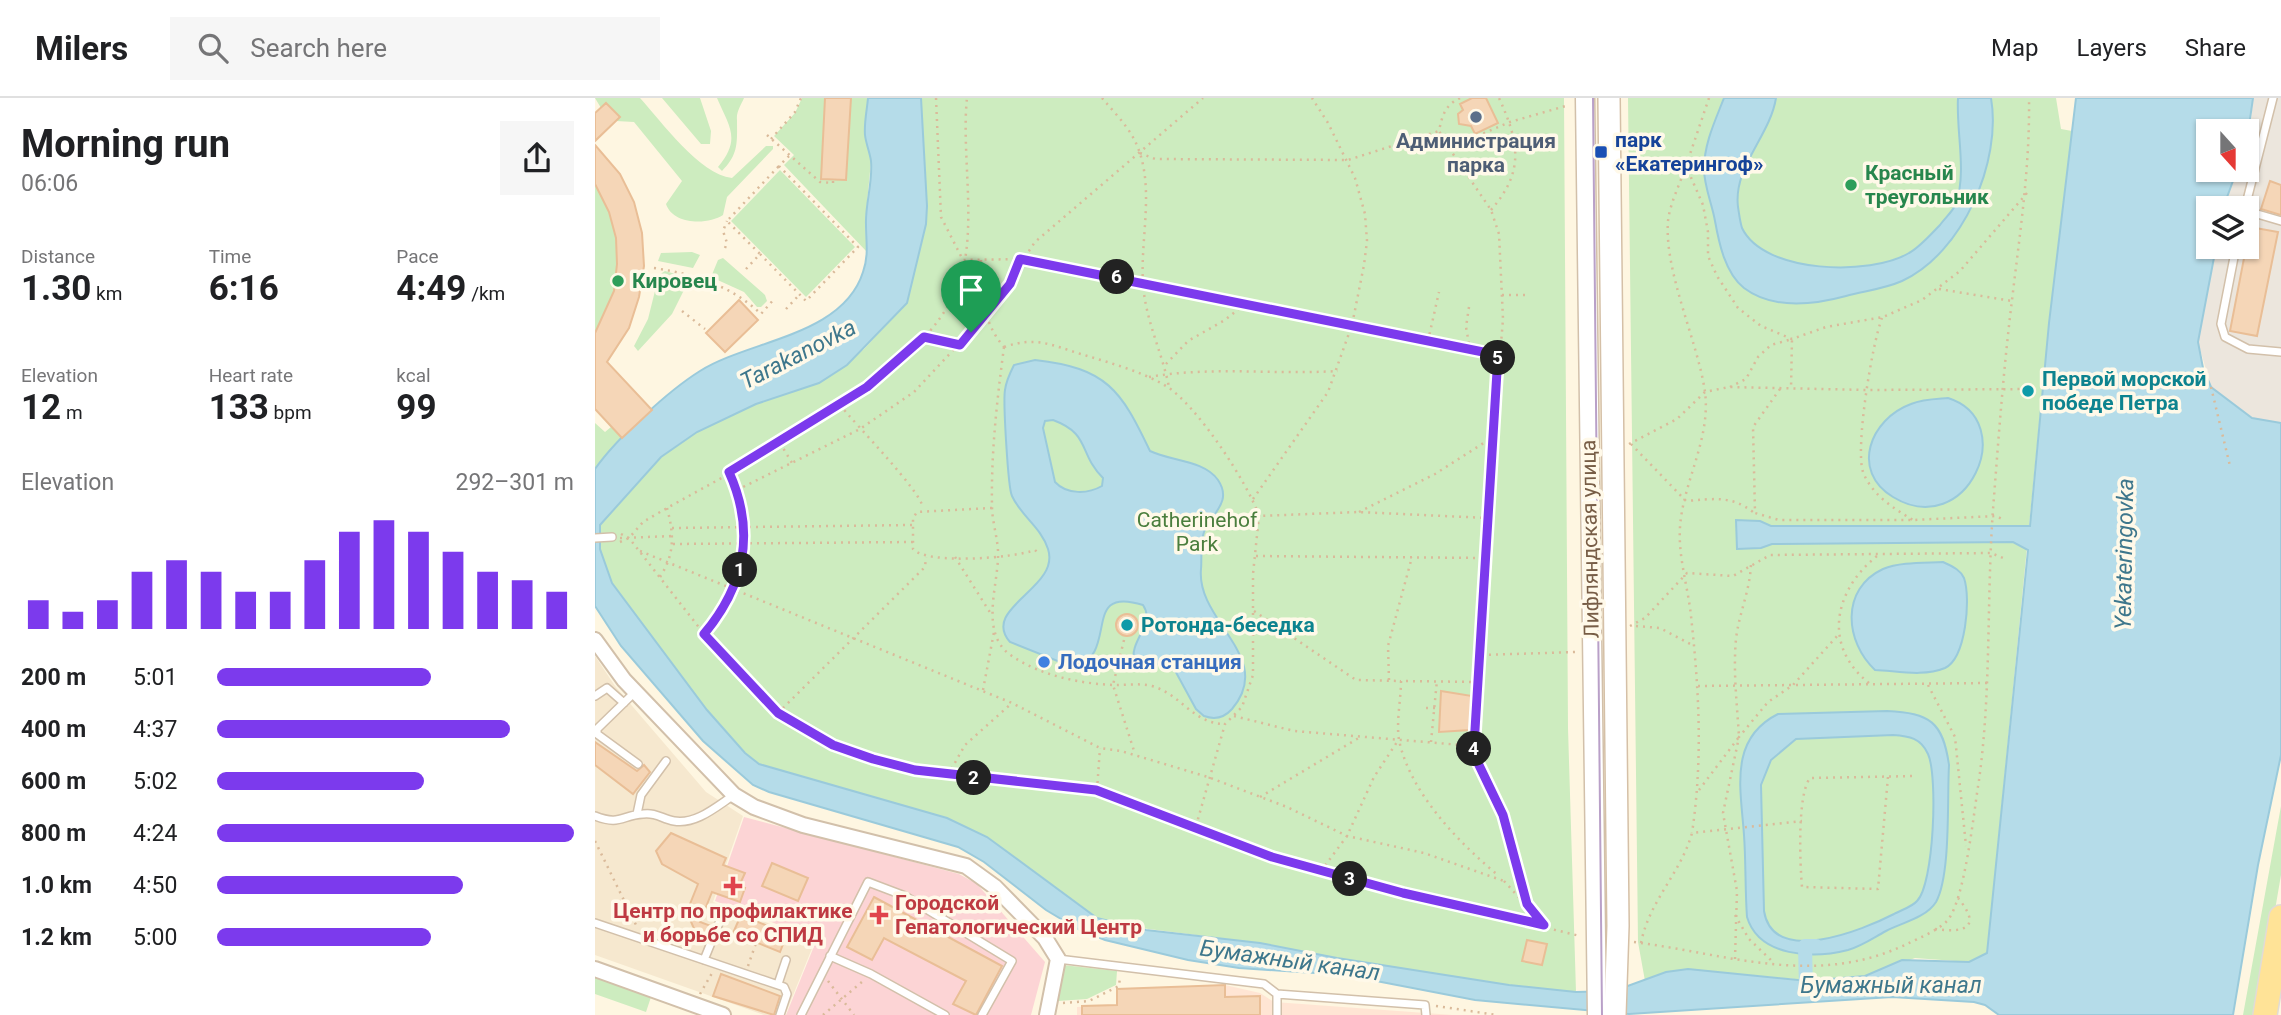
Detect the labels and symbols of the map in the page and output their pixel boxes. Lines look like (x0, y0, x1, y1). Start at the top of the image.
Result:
marker: Администрация парка (1468, 109, 1484, 125)
north arrow (2196, 119, 2259, 182)
place label: парк «Екатерингоф» (1615, 128, 1763, 176)
place label: Администрация парка (1396, 129, 1556, 177)
marker: парк «Екатерингоф» (1593, 144, 1609, 160)
place label: Красный треугольник (1865, 161, 1989, 209)
marker: Красный треугольник (1843, 177, 1859, 193)
pin (941, 260, 1001, 332)
pin: 6 (1099, 260, 1135, 294)
place label: Кировец (632, 269, 717, 293)
marker: Кировец (610, 273, 626, 289)
water label: Tarakanovka (736, 314, 860, 395)
pin: 5 (1481, 341, 1515, 376)
place label: Первой морской победе Петра (2042, 367, 2206, 415)
marker: Первой морской победе Петра (2020, 383, 2036, 399)
street label: Лифляндская улица (1576, 439, 1604, 639)
water label: Yekateringovka (2110, 478, 2139, 630)
park label: Catherinehof Park (1137, 508, 1258, 556)
pin: 1 (723, 552, 757, 588)
place label: Ротонда-беседка (1141, 613, 1315, 637)
marker: Ротонда-беседка (1119, 617, 1135, 633)
place label: Лодочная станция (1058, 650, 1242, 674)
marker: Лодочная станция (1036, 654, 1052, 670)
pin: 4 (1457, 732, 1491, 766)
pin: 2 (957, 760, 991, 796)
pin: 3 (1333, 862, 1367, 896)
marker: Центр по профилактике и борьбе со СПИД (723, 876, 743, 896)
place label: Городской Гепатологический Центр (895, 891, 1142, 939)
place label: Центр по профилактике и борьбе со СПИД (613, 899, 853, 947)
marker: Городской Гепатологический Центр (869, 905, 889, 925)
water label: Бумажный канал (1198, 934, 1382, 987)
water label: Бумажный канал (1800, 972, 1982, 999)

